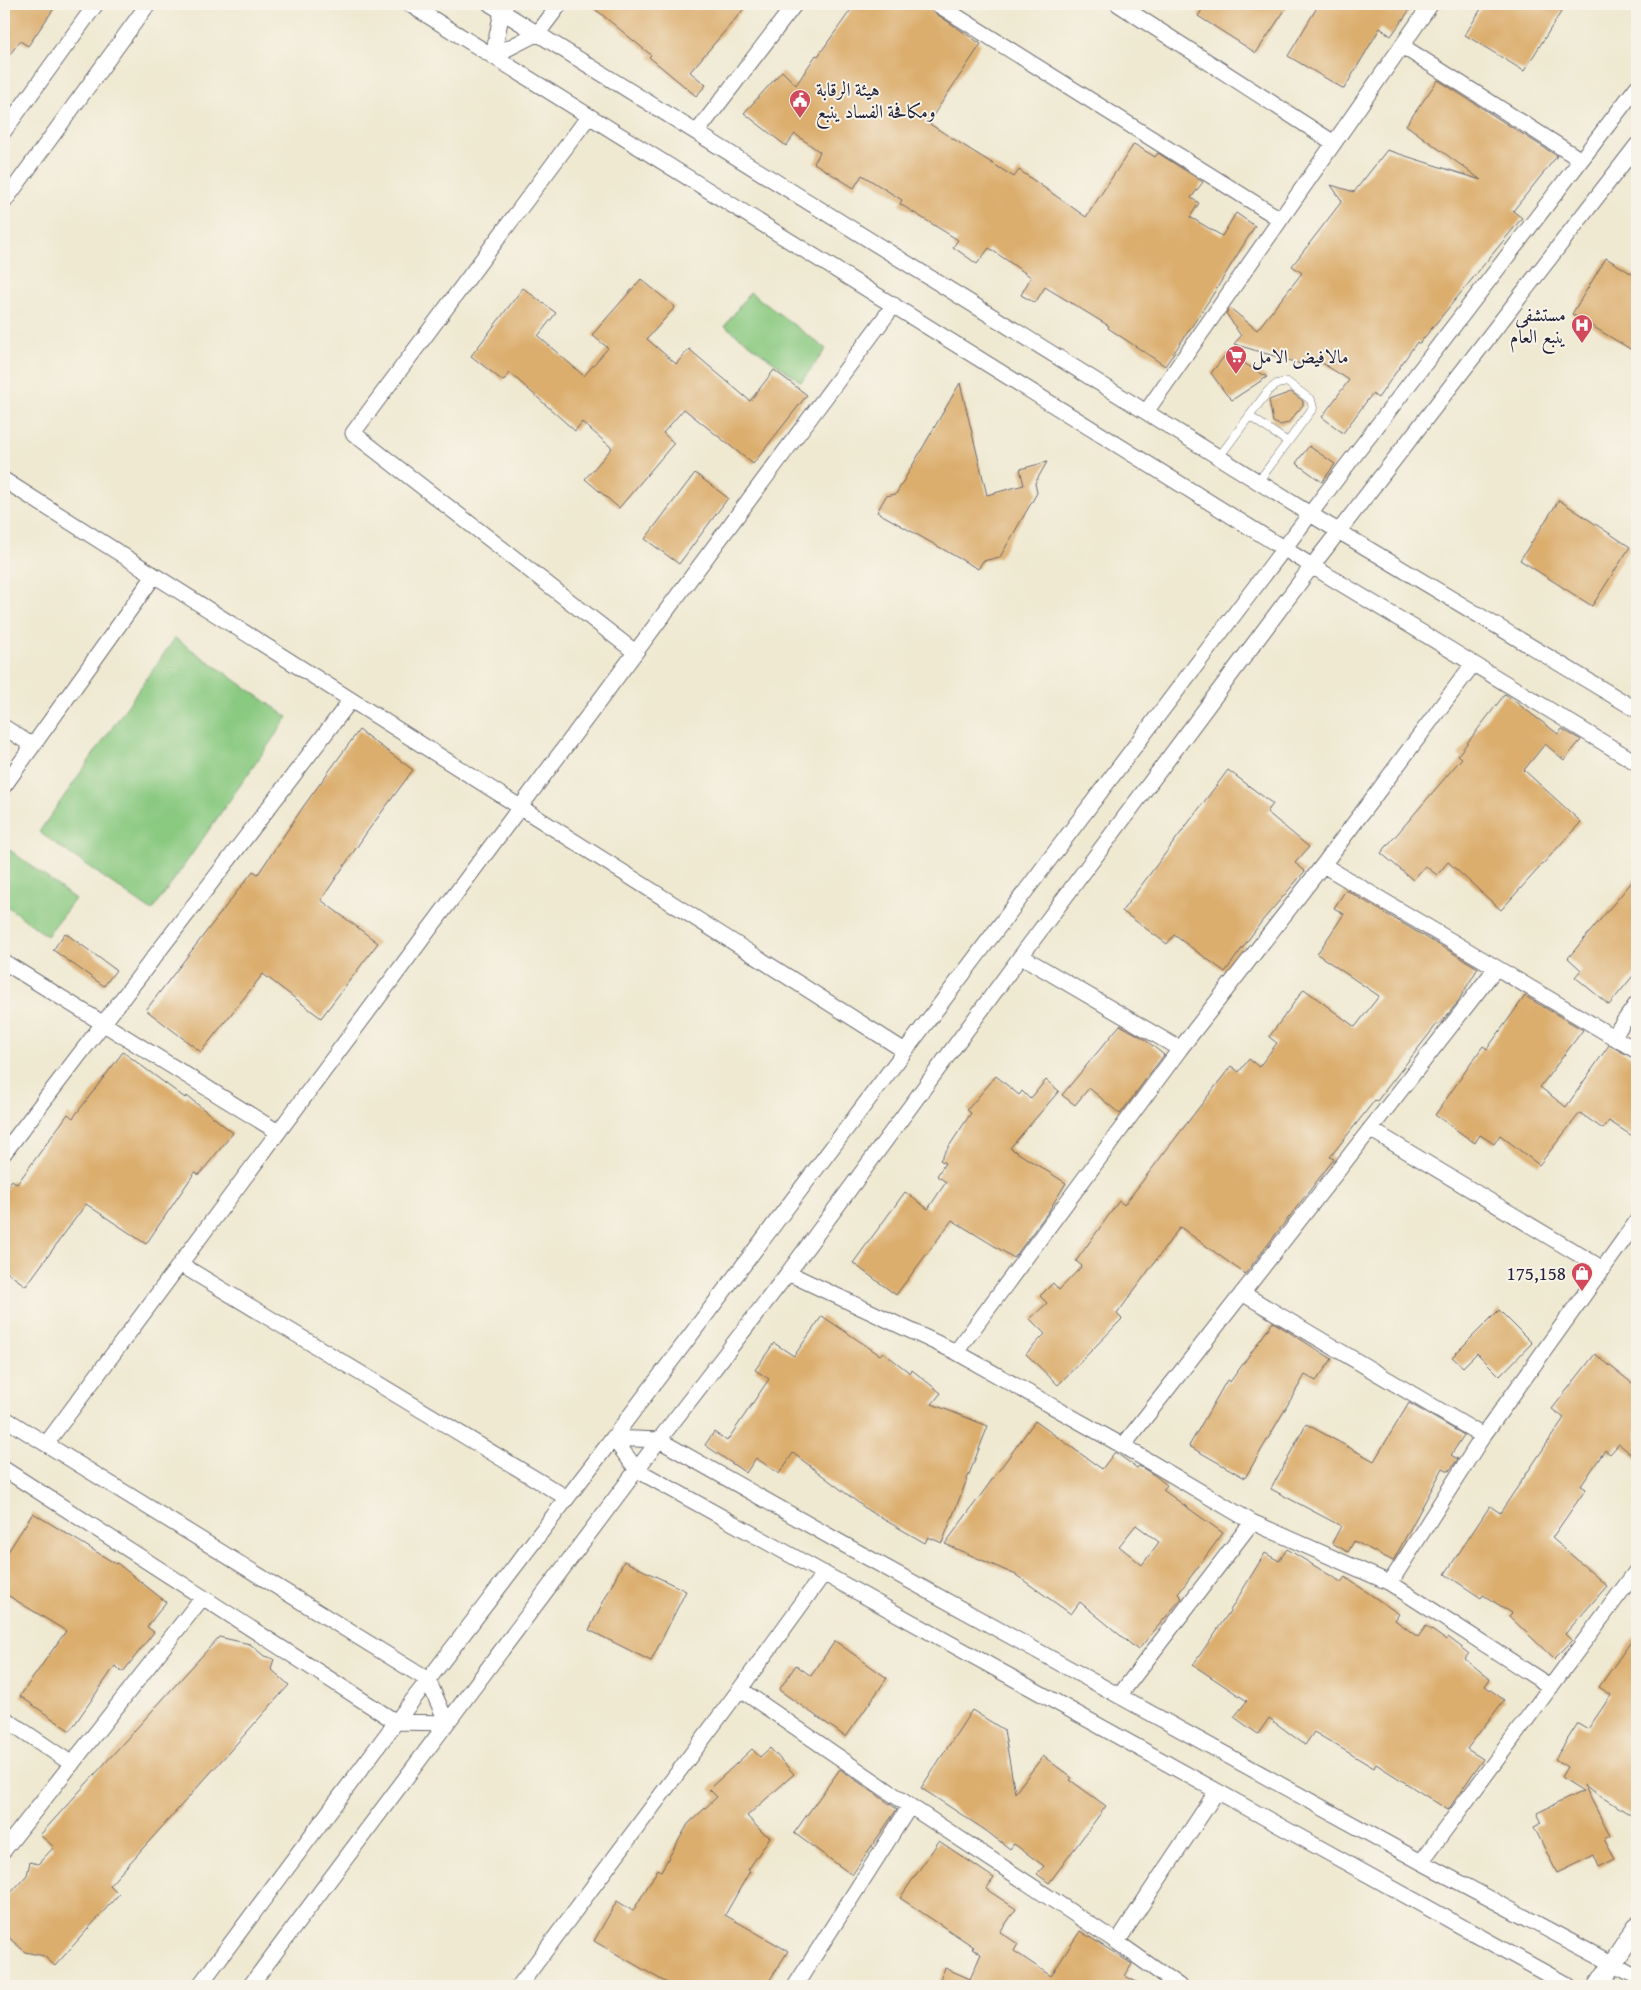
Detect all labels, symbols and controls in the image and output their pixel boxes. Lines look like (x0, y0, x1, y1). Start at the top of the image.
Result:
place label: هيئة الرقابة ومكافحة الفساد ينبع (816, 75, 936, 129)
public building icon: هيئة الرقابة ومكافحة الفساد ينبع (788, 88, 812, 119)
place label: مستشفى ينبع العام (1510, 300, 1566, 354)
hospital icon: مستشفى ينبع العام (1570, 313, 1594, 344)
place label: مالافيض الامل (1252, 342, 1349, 370)
supermarket icon: مالافيض الامل (1224, 344, 1248, 375)
place label: 175,158 (1507, 1259, 1566, 1287)
shop icon: 175,158 (1570, 1261, 1594, 1292)

